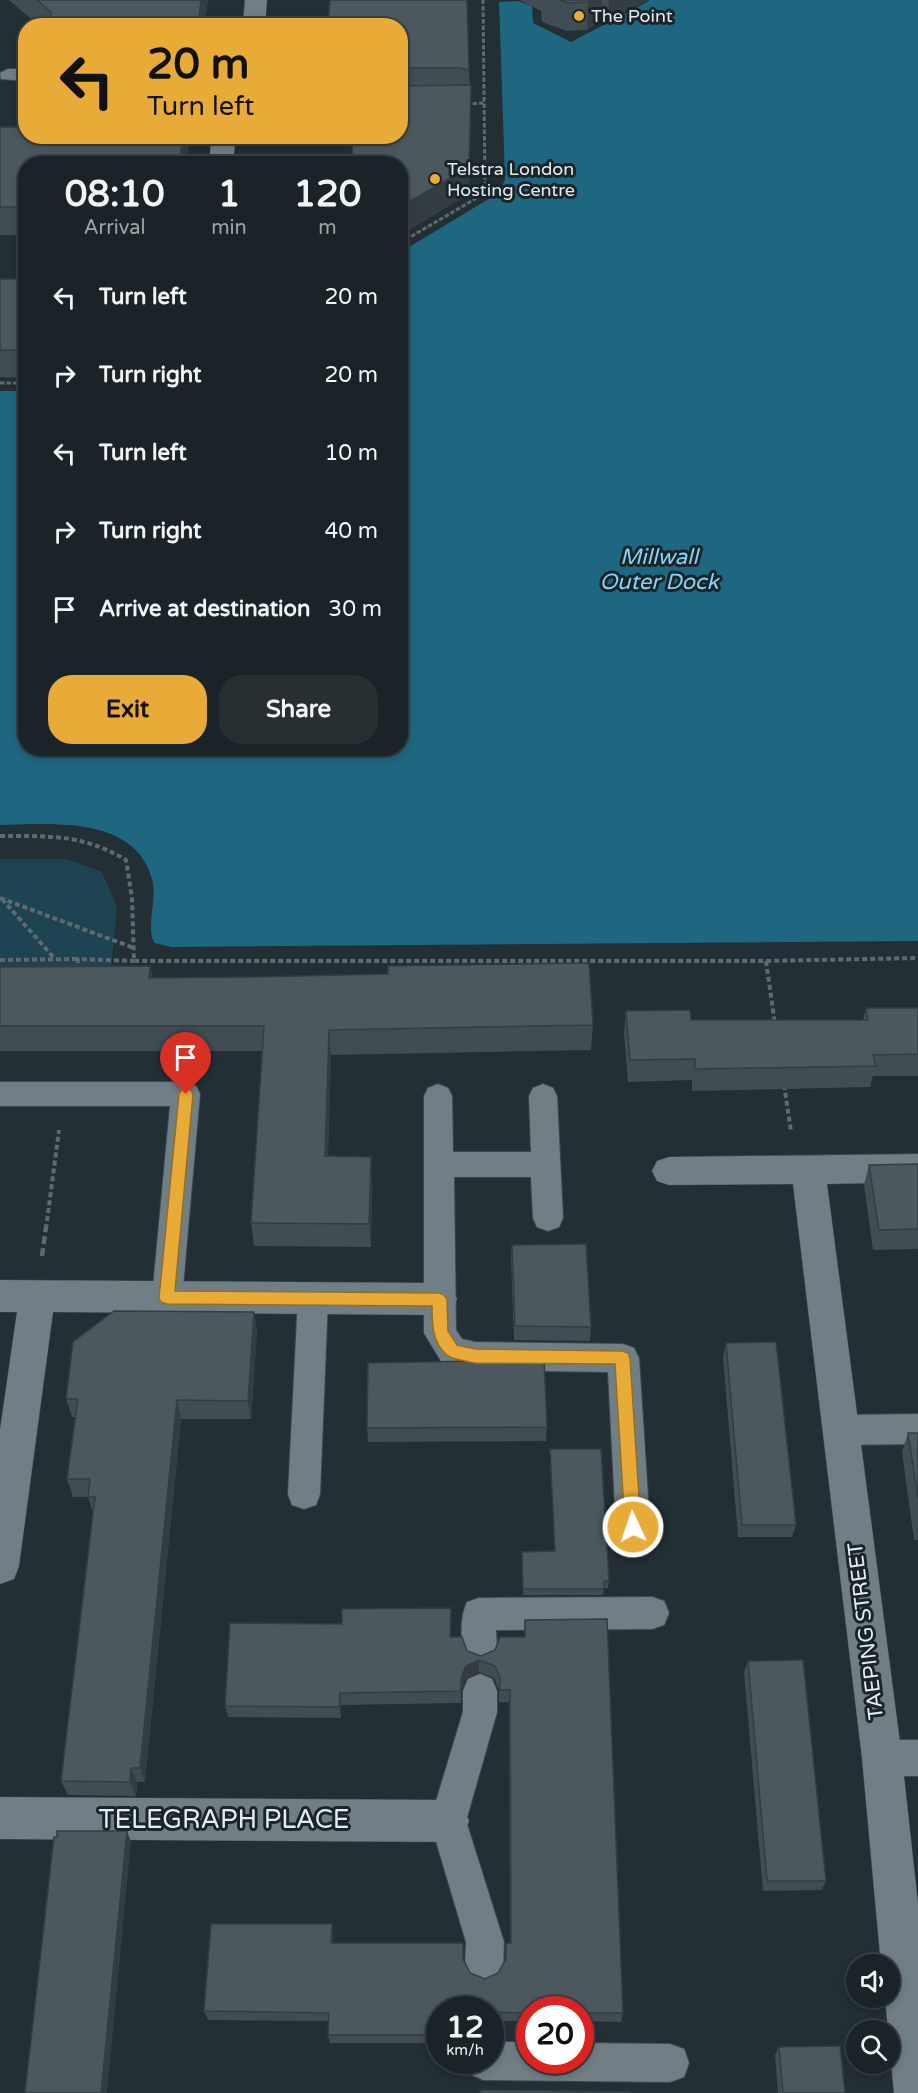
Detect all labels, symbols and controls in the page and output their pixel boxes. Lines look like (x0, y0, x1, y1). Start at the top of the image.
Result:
place label: The Point (591, 5, 673, 27)
marker: The Point (572, 9, 586, 23)
text: 20 m (147, 39, 249, 90)
icon: left (48, 42, 126, 120)
text: Turn left (147, 90, 254, 123)
place label: Telstra London Hosting Centre (447, 158, 575, 201)
marker: Telstra London Hosting Centre (428, 172, 442, 186)
text: 08:10 (65, 173, 165, 216)
text: 1 (218, 173, 240, 216)
text: 120 (293, 173, 361, 216)
text: Arrival (84, 216, 146, 240)
text: min (211, 216, 247, 240)
text: m (318, 216, 337, 240)
icon: left (48, 281, 81, 314)
text: Turn left (99, 284, 187, 310)
text: 20 m (324, 284, 378, 310)
icon: right (48, 359, 81, 392)
text: Turn right (99, 362, 201, 388)
text: 20 m (324, 362, 378, 388)
icon: left (48, 437, 81, 470)
text: Turn left (99, 440, 187, 466)
text: 10 m (324, 440, 378, 466)
icon: right (48, 515, 81, 548)
text: Turn right (99, 518, 201, 544)
text: 40 m (324, 518, 378, 544)
water label: Millwall Outer Dock (599, 544, 721, 595)
icon: arrive (48, 593, 81, 626)
text: Arrive at destination (99, 596, 310, 622)
text: 30 m (328, 596, 382, 622)
button: Exit (48, 675, 207, 744)
button: Share (219, 675, 378, 744)
pin (160, 1032, 211, 1094)
icon: arrive (169, 1041, 202, 1074)
position arrow (601, 1495, 665, 1559)
street label: TAEPING STREET (843, 1541, 889, 1721)
street label: TELEGRAPH PLACE (99, 1804, 349, 1835)
map controls (846, 1954, 900, 2074)
button: sound (846, 1954, 900, 2008)
speed limit sign: 20 (516, 1996, 594, 2074)
text: 12 (446, 2009, 484, 2046)
button: search (846, 2020, 900, 2074)
text: km/h (446, 2041, 484, 2059)

